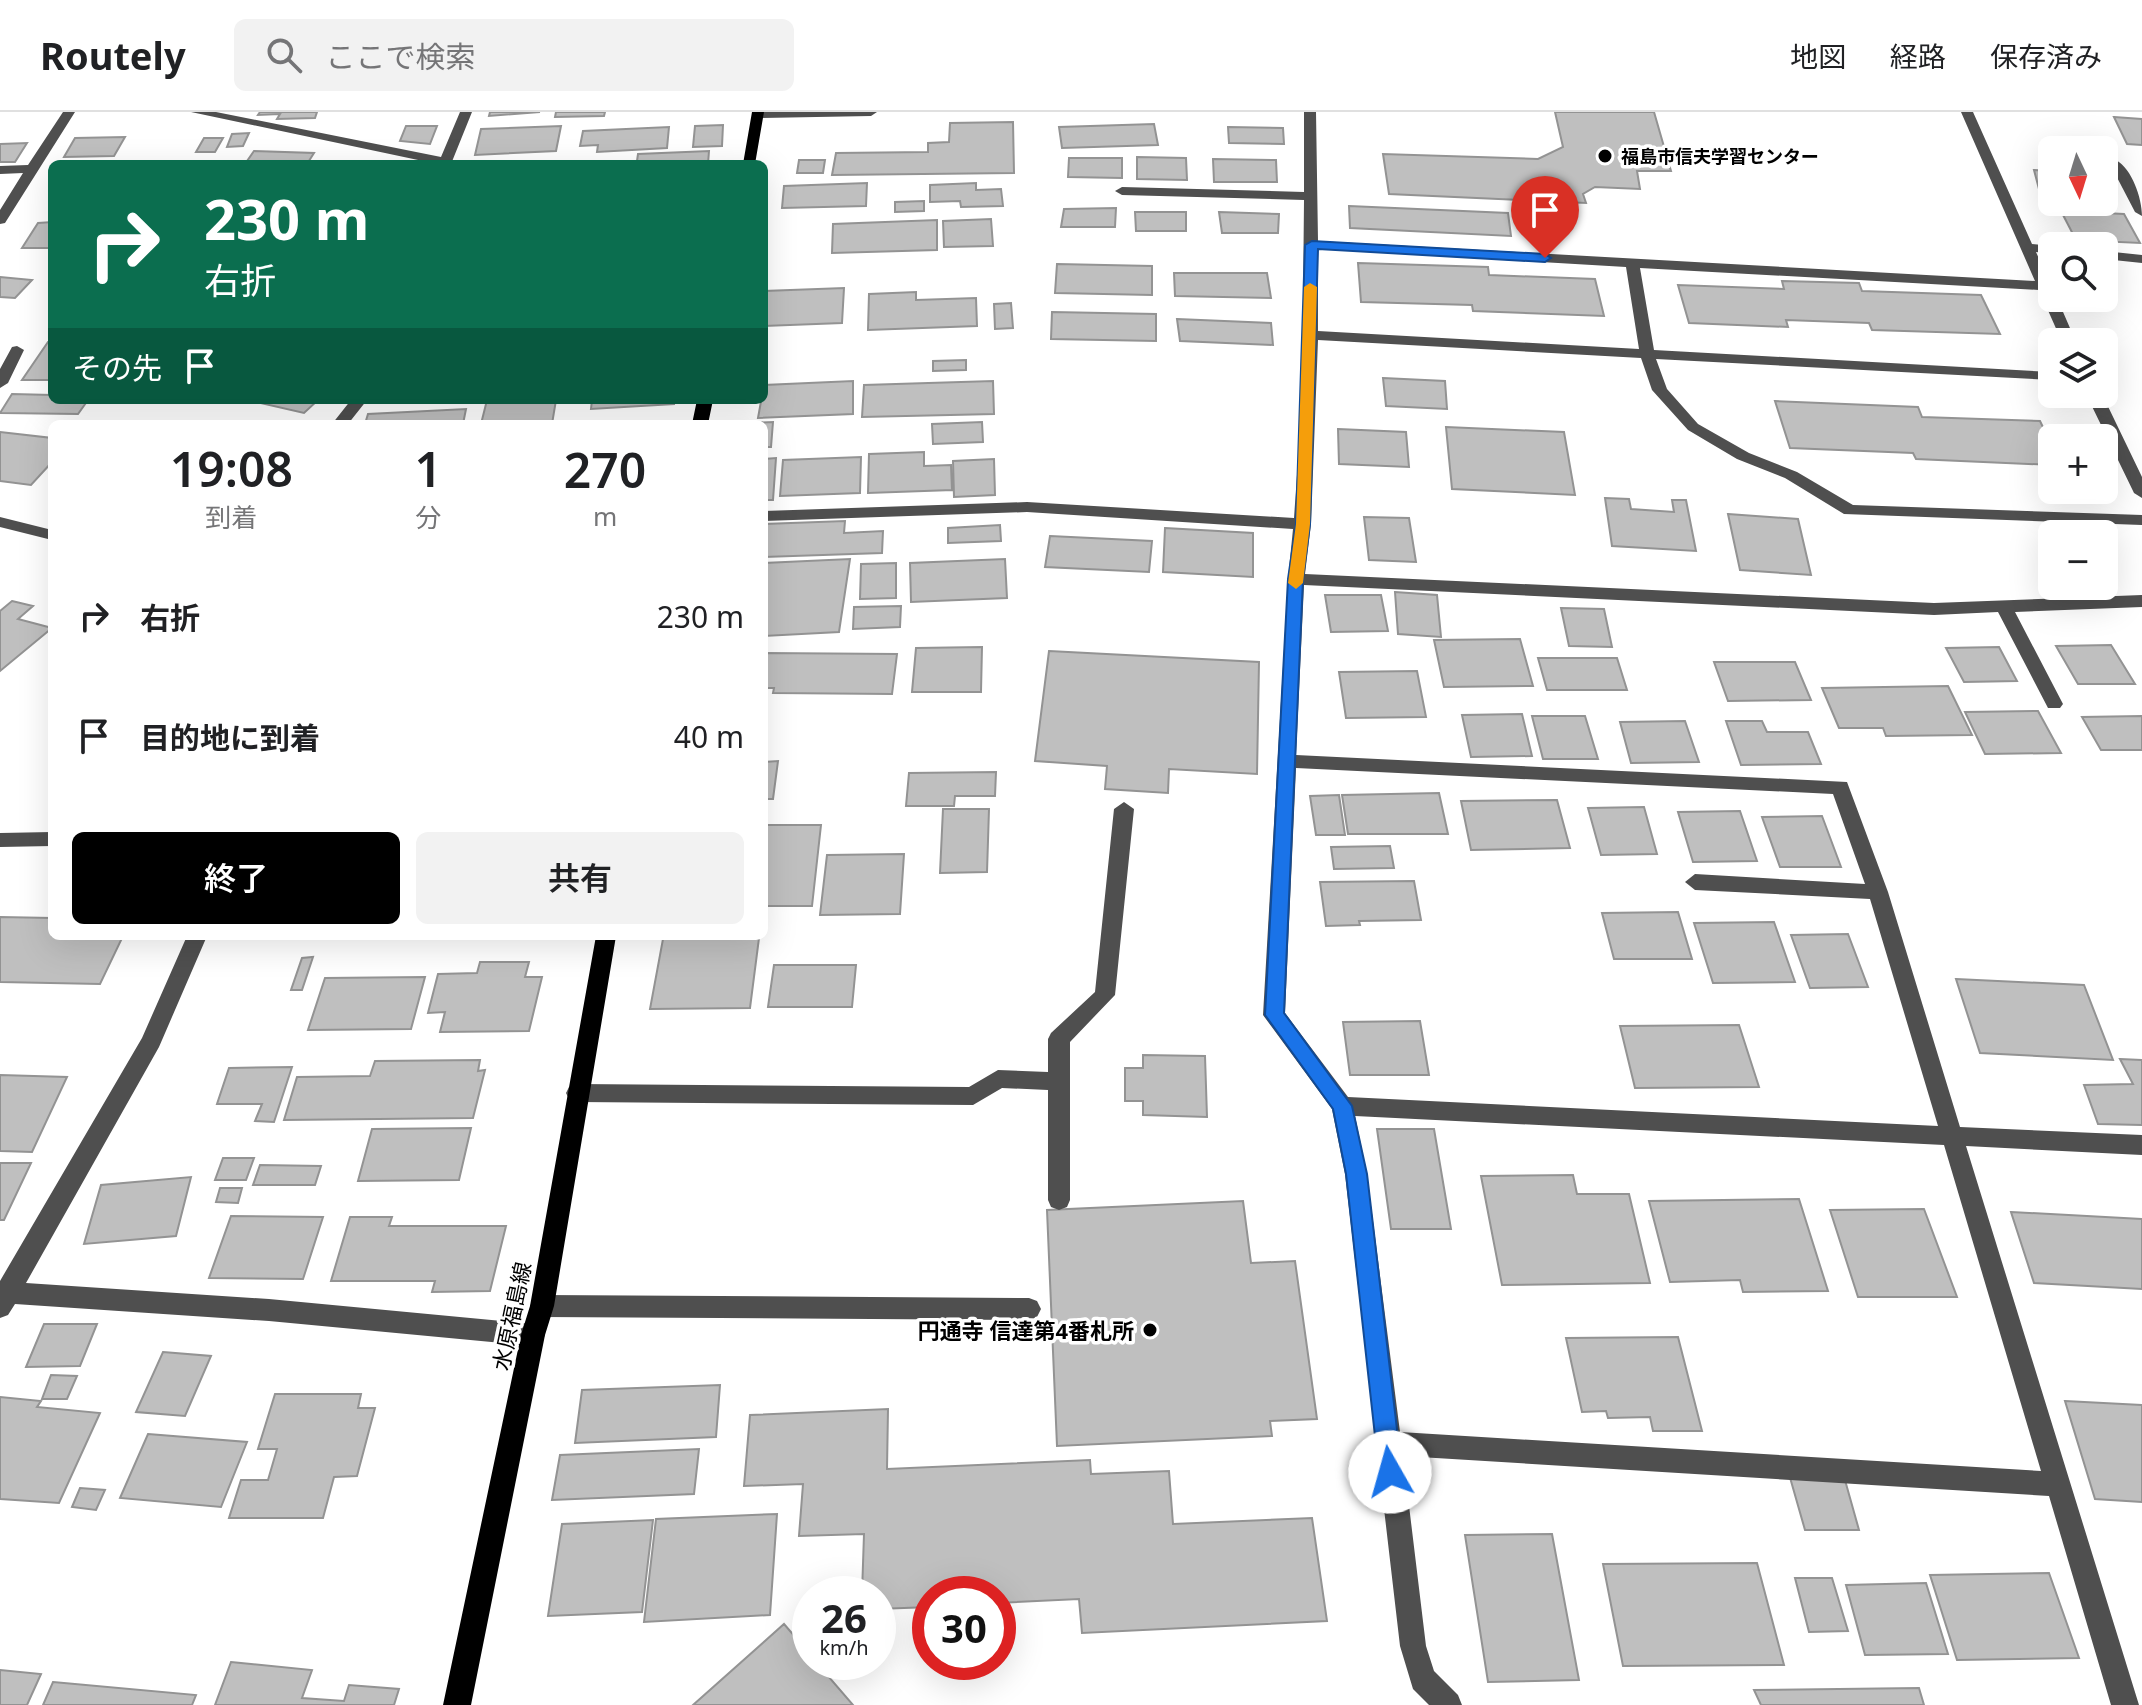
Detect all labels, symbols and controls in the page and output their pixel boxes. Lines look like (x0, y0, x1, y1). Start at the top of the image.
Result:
search box (234, 19, 794, 91)
text: Routely (40, 29, 186, 81)
icon: search (262, 33, 306, 77)
text: ここで検索 (326, 36, 476, 77)
text: 地図 (1790, 37, 1846, 75)
text: 経路 (1890, 37, 1946, 75)
text: 保存済み (1990, 37, 2102, 75)
north arrow (2038, 136, 2118, 216)
map controls (2038, 136, 2118, 600)
place label: 福島市信夫学習センター (1621, 144, 1819, 168)
marker: 福島市信夫学習センター (1596, 147, 1614, 165)
pin (1511, 176, 1579, 258)
text: 230 m (204, 180, 369, 256)
icon: arrive (1523, 188, 1567, 232)
icon: right (72, 192, 176, 296)
button: search (2038, 232, 2118, 312)
text: 右折 (204, 256, 276, 305)
button: layers (2038, 328, 2118, 408)
icon: arrive (178, 344, 222, 388)
text: その先 (72, 347, 162, 388)
button: + (2038, 424, 2118, 504)
text: 19:08 (170, 436, 293, 501)
text: 1 (415, 436, 442, 501)
text: 270 (564, 437, 646, 502)
text: m (593, 498, 617, 534)
text: 到着 (205, 499, 257, 535)
text: 分 (415, 499, 441, 535)
button: − (2038, 520, 2118, 600)
icon: right (72, 594, 116, 638)
text: 230 m (657, 596, 744, 637)
text: 右折 (140, 597, 200, 638)
icon: arrive (72, 714, 116, 758)
text: 40 m (674, 716, 744, 757)
text: 目的地に到着 (140, 717, 320, 758)
button: 終了 (72, 832, 400, 924)
button: 共有 (416, 832, 744, 924)
street label: 水原福島線 (485, 1259, 537, 1373)
place label: 円通寺 信達第4番札所 (918, 1315, 1134, 1345)
marker: 円通寺 信達第4番札所 (1141, 1321, 1159, 1339)
position arrow (1348, 1430, 1432, 1514)
speed limit sign: 30 (912, 1576, 1016, 1680)
text: 26 (821, 1590, 867, 1645)
text: km/h (819, 1634, 869, 1661)

